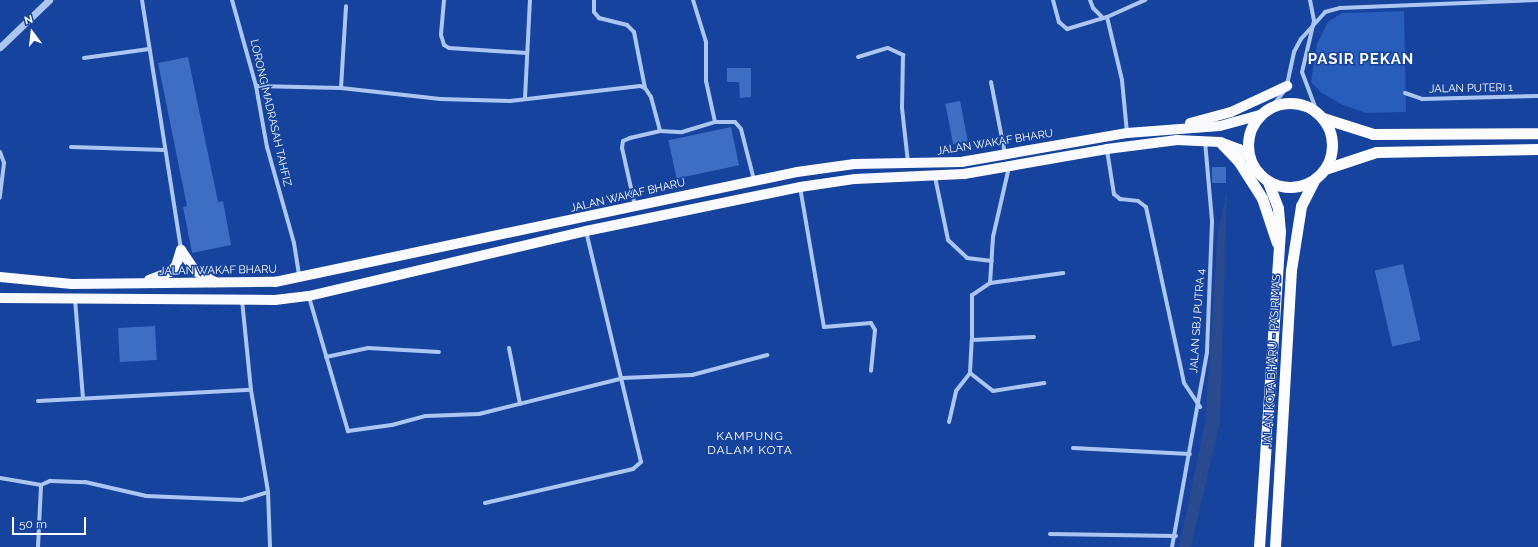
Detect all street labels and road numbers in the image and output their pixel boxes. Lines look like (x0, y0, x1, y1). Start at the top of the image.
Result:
street label: LORONG MADRASAH TAHFIZ (247, 38, 293, 188)
street label: JALAN PUTERI 1 (1429, 82, 1513, 96)
street label: JALAN WAKAF BHARU (936, 127, 1054, 159)
street label: JALAN WAKAF BHARU (569, 176, 687, 216)
street label: JALAN WAKAF BHARU (159, 263, 277, 279)
street label: JALAN SBJ PUTRA 4 (1188, 268, 1208, 374)
street label: JALAN KOTA BHARU - PASIR MAS (1262, 274, 1284, 448)

